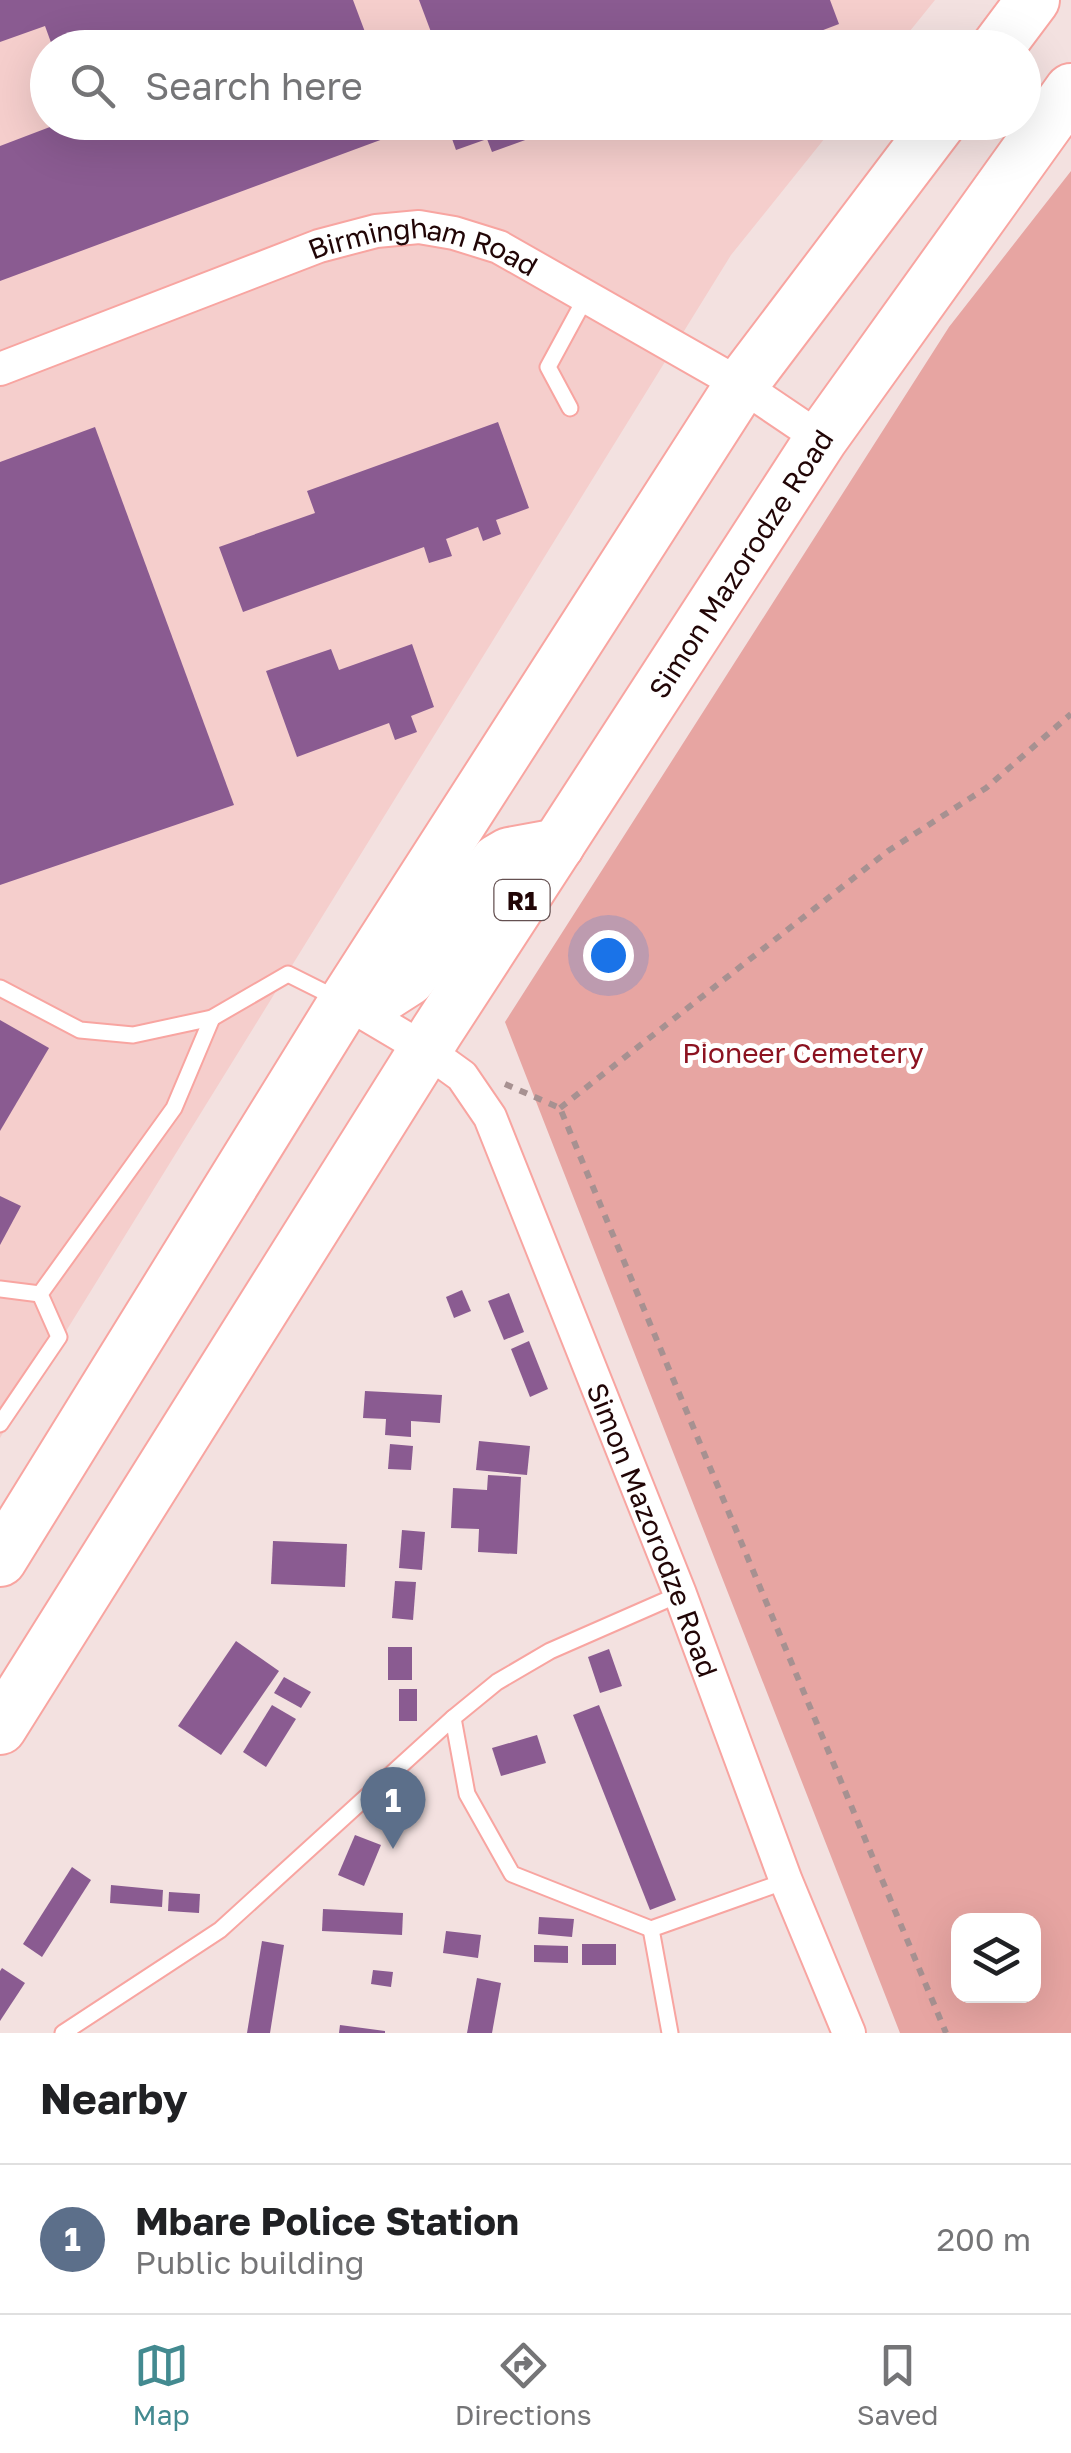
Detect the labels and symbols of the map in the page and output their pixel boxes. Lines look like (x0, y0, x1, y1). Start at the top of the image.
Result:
street label: Birmingham Road (303, 210, 544, 282)
street label: Simon Mazorodze Road (641, 423, 839, 704)
road number: R1 (494, 880, 550, 920)
your location (583, 930, 634, 981)
park label: Pioneer Cemetery (682, 1036, 924, 1069)
street label: Simon Mazorodze Road (581, 1378, 726, 1681)
pin: 1 (360, 1766, 426, 1849)

